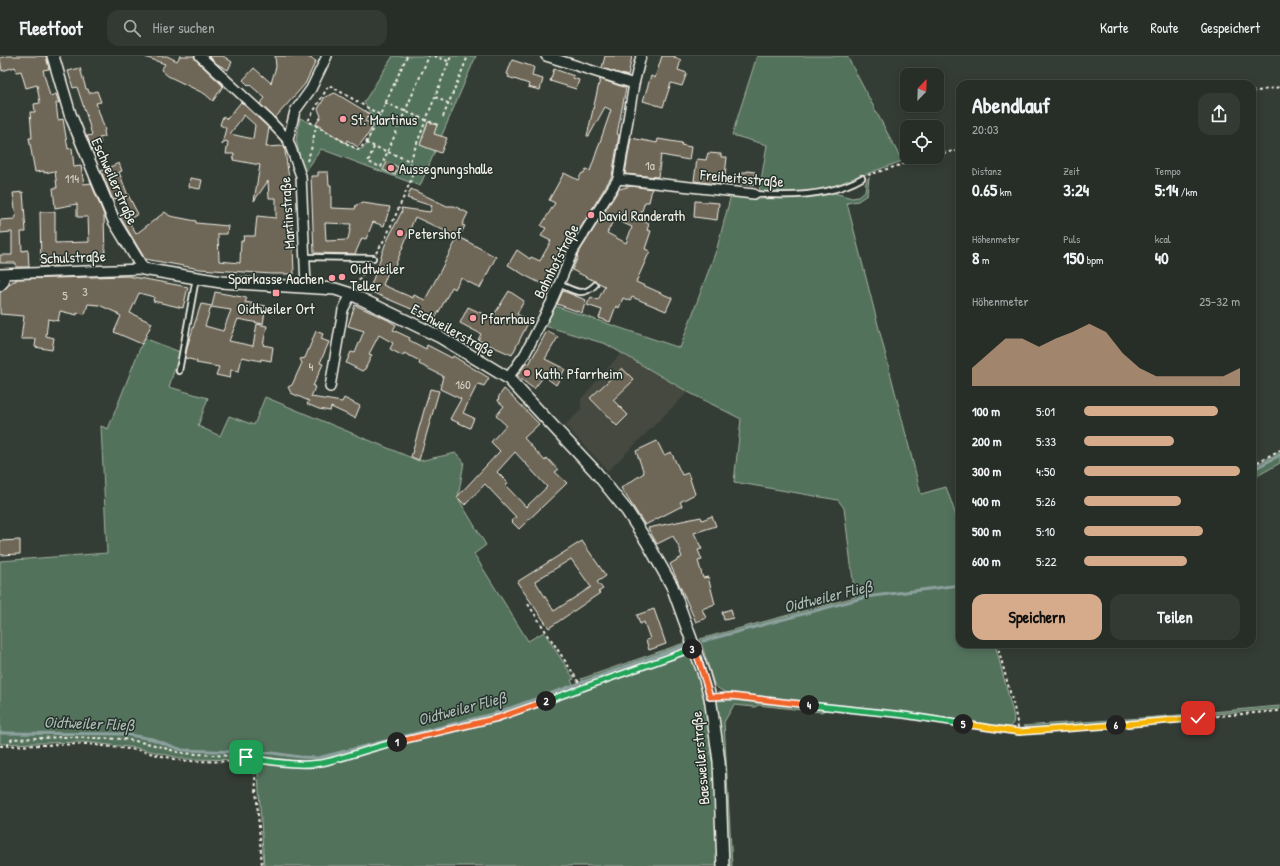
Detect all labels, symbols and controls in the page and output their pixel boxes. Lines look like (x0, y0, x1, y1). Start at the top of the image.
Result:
search box (107, 10, 387, 46)
text: Fleetfoot (20, 15, 83, 41)
icon: search (121, 17, 143, 39)
text: Hier suchen (153, 17, 215, 38)
text: Karte (1100, 18, 1129, 37)
text: Route (1151, 18, 1179, 37)
text: Gespeichert (1201, 18, 1260, 37)
north arrow (900, 68, 944, 112)
map controls (900, 68, 944, 164)
text: Abendlauf (972, 90, 1050, 120)
button: share (1198, 93, 1240, 135)
place label: St. Martinus (351, 109, 418, 130)
marker: St. Martinus (338, 114, 348, 124)
button: locate (900, 120, 944, 164)
text: 20:03 (972, 120, 999, 138)
street label: Eschweilerstraße (86, 134, 144, 228)
house number: 1a (645, 156, 655, 174)
place label: Aussegnungshalle (399, 158, 493, 179)
marker: Aussegnungshalle (386, 163, 396, 173)
street label: Freiheitsstraße (698, 164, 785, 192)
text: Distanz (972, 164, 1002, 178)
text: Zeit (1063, 164, 1080, 178)
text: Tempo (1155, 164, 1181, 178)
house number: 114 (65, 169, 79, 187)
street label: Martinstraße (274, 176, 300, 250)
text: 0.65 (972, 178, 997, 201)
text: 3:24 (1063, 178, 1089, 201)
text: 5:14 (1155, 178, 1178, 201)
text: km (997, 185, 1012, 199)
text: /km (1178, 185, 1198, 199)
place label: David Randerath (599, 205, 685, 226)
marker: David Randerath (586, 210, 596, 220)
street label: Bahnhofstraße (528, 220, 584, 302)
place label: Petershof (408, 223, 462, 244)
marker: Petershof (395, 228, 405, 238)
text: Höhenmeter (972, 232, 1020, 246)
text: Puls (1063, 232, 1080, 246)
text: kcal (1155, 232, 1171, 246)
street label: Schulstraße (40, 245, 106, 269)
text: 8 (972, 246, 979, 269)
text: 150 (1063, 246, 1084, 269)
text: 40 (1155, 246, 1169, 269)
text: m (979, 253, 989, 267)
text: bpm (1084, 253, 1104, 267)
place label: Oidtweiler Teller (350, 258, 405, 296)
place label: Sparkasse Aachen (228, 268, 324, 289)
marker: Oidtweiler Teller (337, 272, 347, 282)
marker: Sparkasse Aachen (327, 273, 337, 283)
house number: 3 (82, 282, 88, 300)
house number: 5 (62, 286, 68, 304)
marker: Oidtweiler Ort (271, 288, 281, 298)
text: Höhenmeter (972, 292, 1029, 310)
text: 25–32 m (1199, 292, 1240, 310)
place label: Oidtweiler Ort (237, 298, 316, 319)
street label: Eschweilerstraße (407, 298, 499, 362)
place label: Pfarrhaus (481, 308, 535, 329)
marker: Pfarrhaus (468, 313, 478, 323)
house number: 4 (309, 357, 314, 375)
place label: Kath. Pfarrheim (535, 363, 623, 384)
marker: Kath. Pfarrheim (522, 368, 532, 378)
house number: 160 (455, 375, 471, 393)
text: 100 m (972, 402, 1000, 420)
text: 5:01 (1036, 402, 1055, 420)
text: 200 m (972, 432, 1002, 450)
text: 5:33 (1036, 432, 1056, 450)
text: 300 m (972, 462, 1001, 480)
text: 4:50 (1036, 462, 1055, 480)
text: 400 m (972, 492, 1000, 510)
text: 5:26 (1036, 492, 1056, 510)
text: 500 m (972, 522, 1001, 540)
text: 5:10 (1036, 522, 1055, 540)
text: 600 m (972, 552, 1001, 570)
text: 5:22 (1036, 552, 1057, 570)
water label: Oidtweiler Fließ (781, 574, 875, 618)
button: Speichern (972, 594, 1102, 640)
button: Teilen (1110, 594, 1240, 640)
pin: 3 (682, 639, 702, 659)
text: 3 (690, 642, 694, 656)
water label: Oidtweiler Fließ (415, 685, 509, 730)
pin: 2 (536, 691, 556, 711)
text: 2 (543, 694, 549, 708)
pin: 4 (799, 695, 819, 715)
text: 4 (807, 698, 811, 712)
pin (1181, 701, 1215, 735)
icon: check (1187, 707, 1209, 729)
water label: Oidtweiler Fließ (43, 710, 135, 736)
street label: Baesweilerstraße (685, 710, 715, 806)
pin: 5 (953, 714, 973, 734)
pin: 6 (1106, 715, 1126, 735)
text: 5 (961, 717, 965, 731)
text: 6 (1114, 718, 1118, 732)
pin: 1 (387, 732, 407, 752)
text: 1 (395, 735, 399, 749)
pin (229, 740, 263, 774)
icon: arrive (235, 746, 257, 768)

